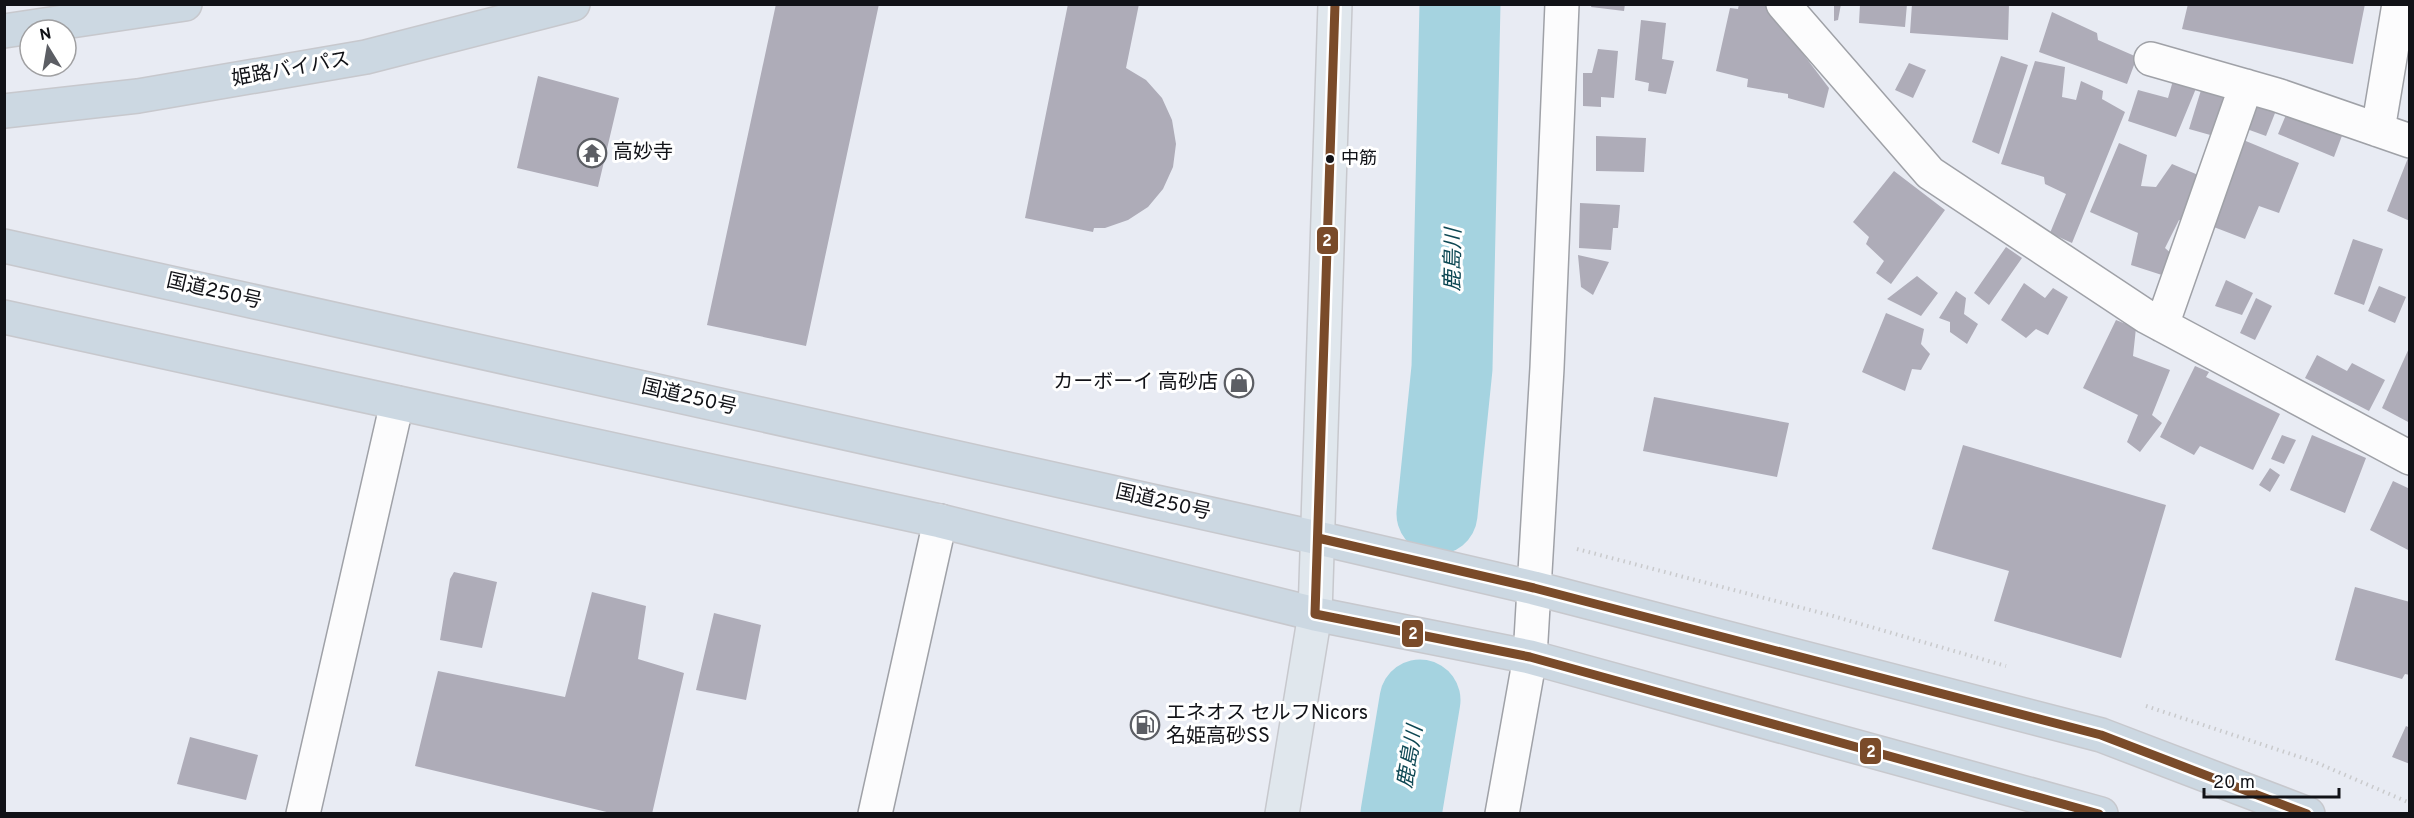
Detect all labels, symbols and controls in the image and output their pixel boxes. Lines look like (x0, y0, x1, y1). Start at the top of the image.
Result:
north arrow (18, 18, 78, 78)
text: N (38, 24, 53, 46)
street label: 姫路バイパス (230, 47, 352, 93)
temple icon: 高妙寺 (576, 137, 608, 169)
place label: 高妙寺 (613, 140, 673, 166)
place label: 中筋 (1341, 148, 1377, 171)
marker: 中筋 (1324, 153, 1336, 165)
line badge: 2 (1316, 226, 1339, 255)
water label: 鹿島川 (1440, 226, 1468, 292)
text: 2 (1322, 232, 1332, 252)
street label: 国道250号 (164, 268, 264, 316)
shop icon: カーボーイ 高砂店 (1223, 367, 1255, 399)
place label: カーボーイ 高砂店 (1053, 370, 1218, 396)
street label: 国道250号 (639, 374, 739, 422)
street label: 国道250号 (1113, 479, 1213, 527)
line badge: 2 (1401, 619, 1424, 648)
text: 2 (1408, 625, 1418, 645)
place label: エネオス セルフNicors 名姫高砂SS (1166, 701, 1368, 750)
fuel station icon: エネオス セルフNicors 名姫高砂SS (1129, 709, 1161, 741)
water label: 鹿島川 (1392, 722, 1430, 790)
line badge: 2 (1859, 737, 1882, 765)
text: 2 (1866, 743, 1876, 763)
scale bar (2204, 761, 2339, 799)
text: 20 m (2213, 772, 2255, 795)

